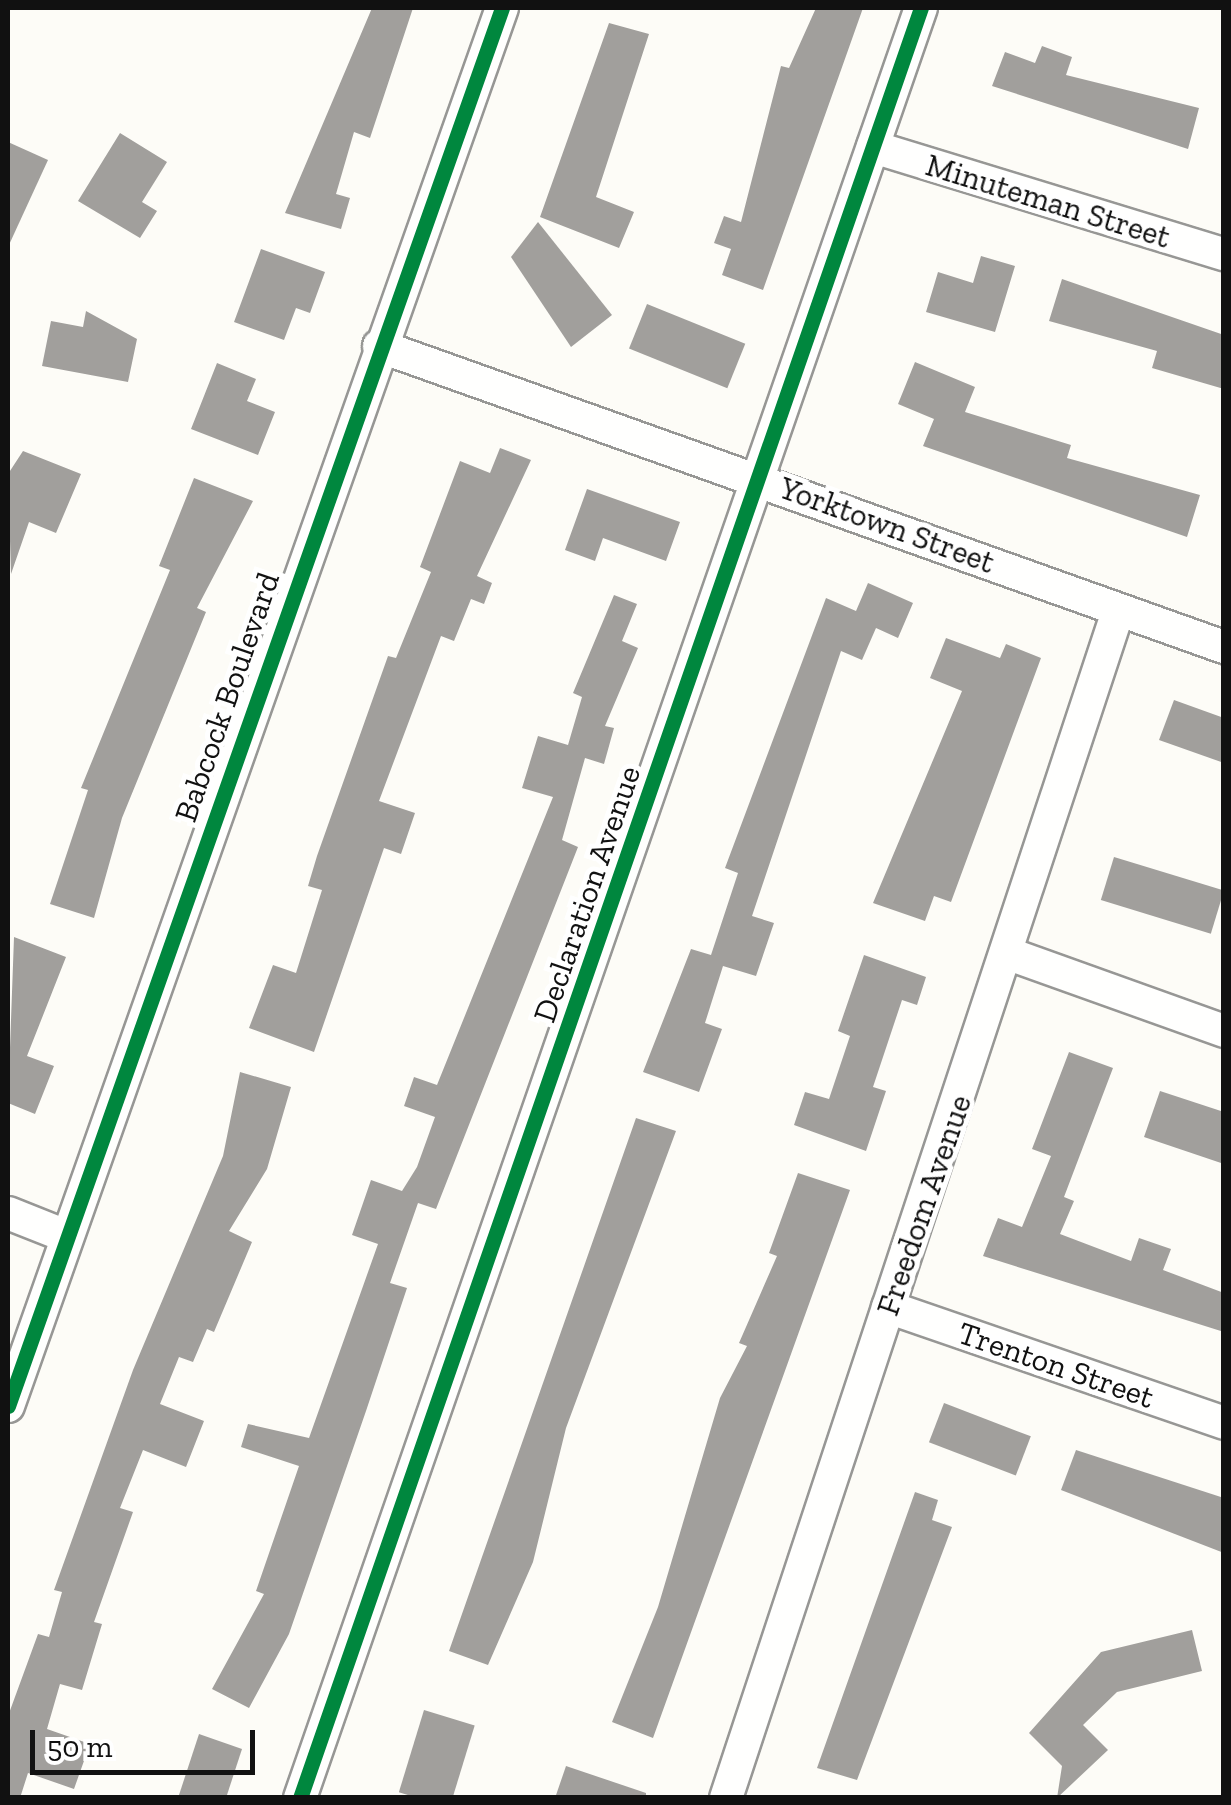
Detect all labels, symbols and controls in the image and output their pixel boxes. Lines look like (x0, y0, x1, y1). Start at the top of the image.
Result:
street label: Minuteman Street (921, 146, 1175, 256)
street label: Yorktown Street (774, 468, 1000, 582)
street label: Babcock Boulevard (166, 567, 288, 827)
street label: Declaration Avenue (525, 760, 649, 1028)
street label: Freedom Avenue (868, 1089, 980, 1321)
street label: Trenton Street (953, 1314, 1159, 1416)
scale bar (35, 1710, 260, 1772)
text: 50 m (47, 1729, 112, 1765)

